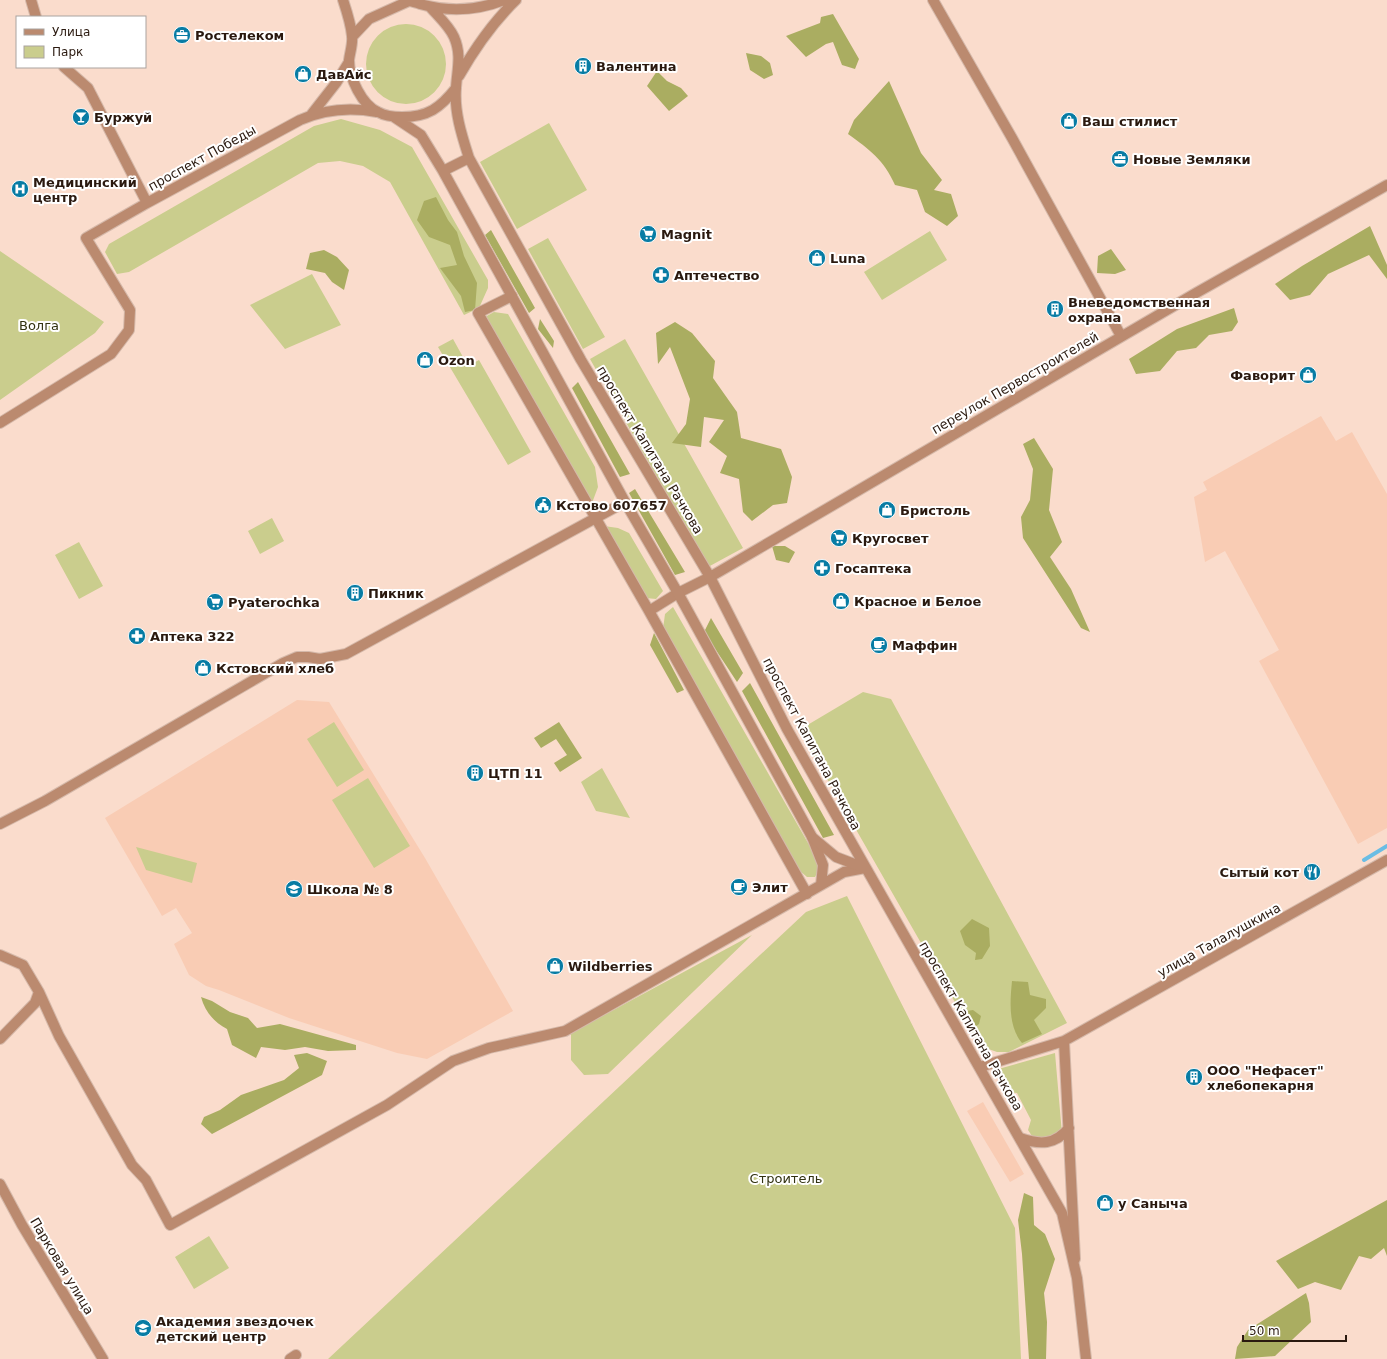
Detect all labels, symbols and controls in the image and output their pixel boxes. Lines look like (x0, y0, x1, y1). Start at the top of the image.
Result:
legend (16, 16, 146, 68)
text: Улица (52, 25, 90, 39)
office icon: Ростелеком (172, 25, 192, 45)
place label: Ростелеком (195, 28, 284, 43)
text: Парк (52, 45, 83, 59)
building icon: Валентина (573, 56, 593, 76)
place label: Валентина (596, 59, 676, 74)
shop icon: ДавАйс (293, 64, 313, 84)
place label: ДавАйс (316, 67, 371, 82)
bar icon: Буржуй (71, 107, 91, 127)
place label: Буржуй (94, 110, 152, 125)
shop icon: Ваш стилист (1059, 111, 1079, 131)
place label: Ваш стилист (1082, 114, 1178, 129)
street label: проспект Победы (145, 122, 259, 194)
office icon: Новые Земляки (1110, 149, 1130, 169)
place label: Новые Земляки (1133, 152, 1251, 167)
place label: Медицинский центр (33, 175, 137, 205)
hospital icon: Медицинский центр (10, 179, 30, 199)
supermarket icon: Magnit (638, 224, 658, 244)
place label: Magnit (661, 227, 712, 242)
shop icon: Luna (807, 248, 827, 268)
place label: Luna (830, 251, 866, 266)
pharmacy icon: Аптечество (651, 265, 671, 285)
place label: Аптечество (674, 268, 760, 283)
place label: Вневедомственная охрана (1068, 295, 1210, 325)
building icon: Вневедомственная охрана (1045, 299, 1065, 319)
park label: Волга (19, 318, 59, 333)
street label: переулок Первостроителей (929, 329, 1101, 437)
shop icon: Ozon (415, 350, 435, 370)
place label: Ozon (438, 353, 475, 368)
street label: проспект Капитана Рачкова (594, 363, 706, 537)
shop icon: Фаворит (1298, 365, 1318, 385)
place label: Фаворит (1230, 368, 1295, 383)
public building icon: Кстово 607657 (533, 495, 553, 515)
place label: Кстово 607657 (556, 498, 667, 513)
shop icon: Бристоль (877, 500, 897, 520)
place label: Бристоль (900, 503, 970, 518)
supermarket icon: Кругосвет (829, 528, 849, 548)
place label: Кругосвет (852, 531, 929, 546)
pharmacy icon: Госаптека (812, 558, 832, 578)
place label: Госаптека (835, 561, 912, 576)
building icon: Пикник (345, 583, 365, 603)
place label: Пикник (368, 586, 424, 601)
shop icon: Красное и Белое (831, 591, 851, 611)
supermarket icon: Pyaterochka (205, 592, 225, 612)
place label: Красное и Белое (854, 594, 981, 609)
place label: Pyaterochka (228, 595, 320, 610)
pharmacy icon: Аптека 322 (127, 626, 147, 646)
place label: Аптека 322 (150, 629, 235, 644)
cafe icon: Маффин (869, 635, 889, 655)
place label: Маффин (892, 638, 958, 653)
street label: проспект Капитана Рачкова (760, 655, 864, 833)
shop icon: Кстовский хлеб (193, 658, 213, 678)
place label: Кстовский хлеб (216, 661, 334, 676)
building icon: ЦТП 11 (465, 763, 485, 783)
place label: ЦТП 11 (488, 766, 542, 781)
restaurant icon: Сытый кот (1302, 862, 1322, 882)
place label: Сытый кот (1219, 865, 1299, 880)
cafe icon: Элит (729, 877, 749, 897)
school or university icon: Школа № 8 (284, 879, 304, 899)
place label: Элит (752, 880, 788, 895)
place label: Школа № 8 (307, 882, 393, 897)
street label: улица Талалушкина (1155, 900, 1283, 980)
street label: проспект Капитана Рачкова (916, 939, 1026, 1113)
shop icon: Wildberries (545, 956, 565, 976)
place label: Wildberries (568, 959, 653, 974)
place label: ООО "Нефасет" хлебопекарня (1207, 1063, 1324, 1093)
building icon: ООО "Нефасет" хлебопекарня (1184, 1067, 1204, 1087)
park label: Строитель (750, 1171, 822, 1186)
shop icon: у Саныча (1095, 1193, 1115, 1213)
place label: у Саныча (1118, 1196, 1188, 1211)
street label: Парковая улица (27, 1215, 97, 1317)
place label: Академия звездочек детский центр (156, 1314, 314, 1344)
scale bar (1243, 1317, 1346, 1343)
school or university icon: Академия звездочек детский центр (133, 1318, 153, 1338)
text: 50 m (1249, 1324, 1280, 1338)

